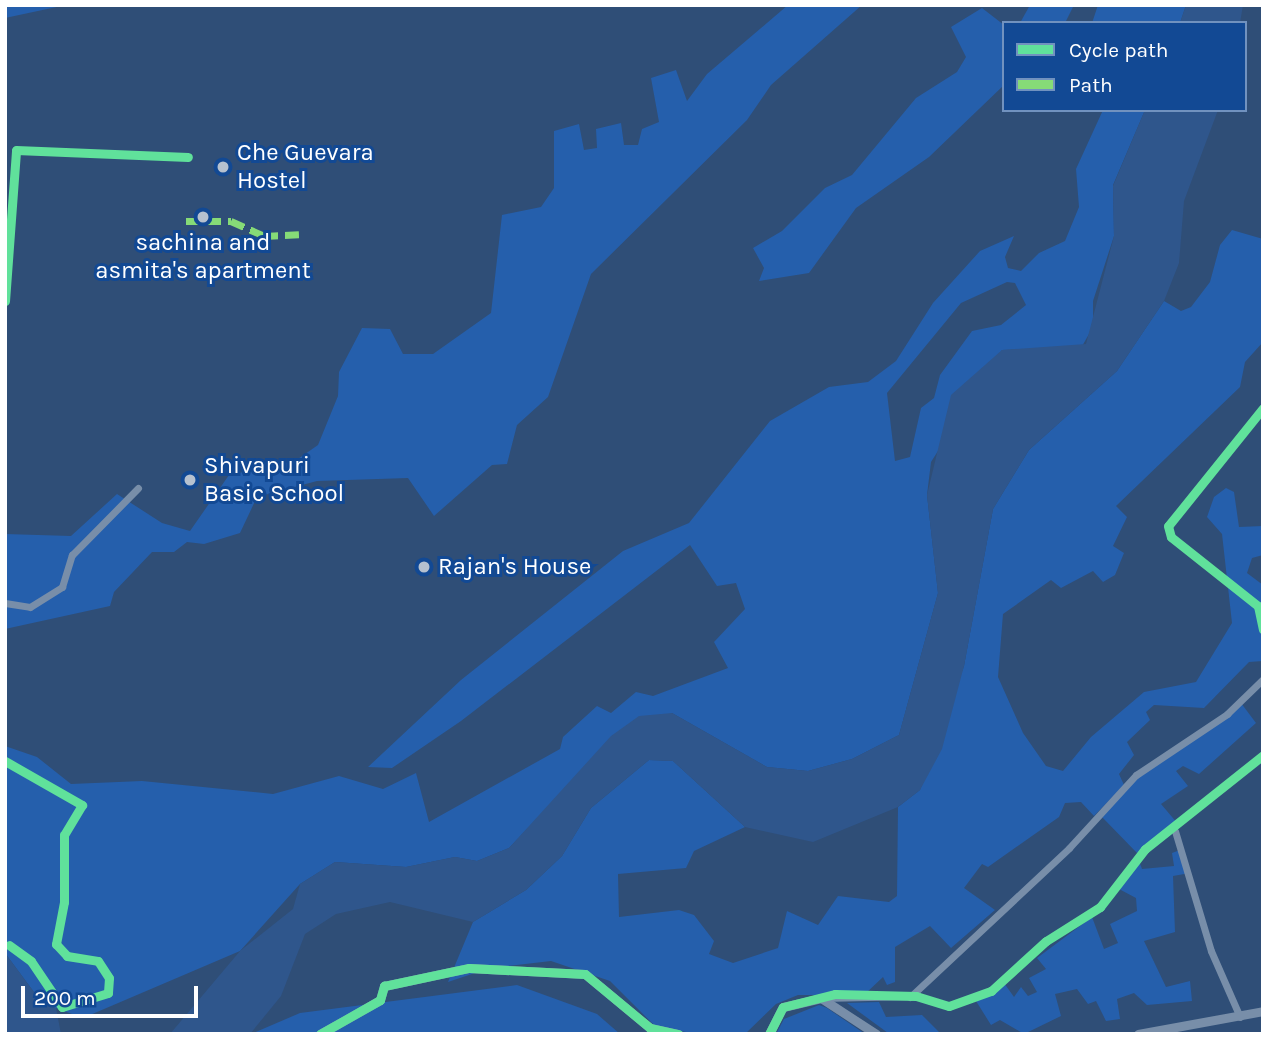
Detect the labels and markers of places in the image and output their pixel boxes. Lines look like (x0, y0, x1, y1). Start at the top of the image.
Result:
place label: Che Guevara Hostel (237, 139, 374, 195)
marker: Che Guevara Hostel (215, 159, 231, 175)
marker: sachina and asmita's apartment (195, 209, 211, 225)
place label: sachina and asmita's apartment (95, 229, 311, 285)
place label: Shivapuri Basic School (204, 452, 344, 508)
marker: Shivapuri Basic School (182, 472, 198, 488)
place label: Rajan's House (438, 553, 591, 581)
marker: Rajan's House (416, 559, 432, 575)

